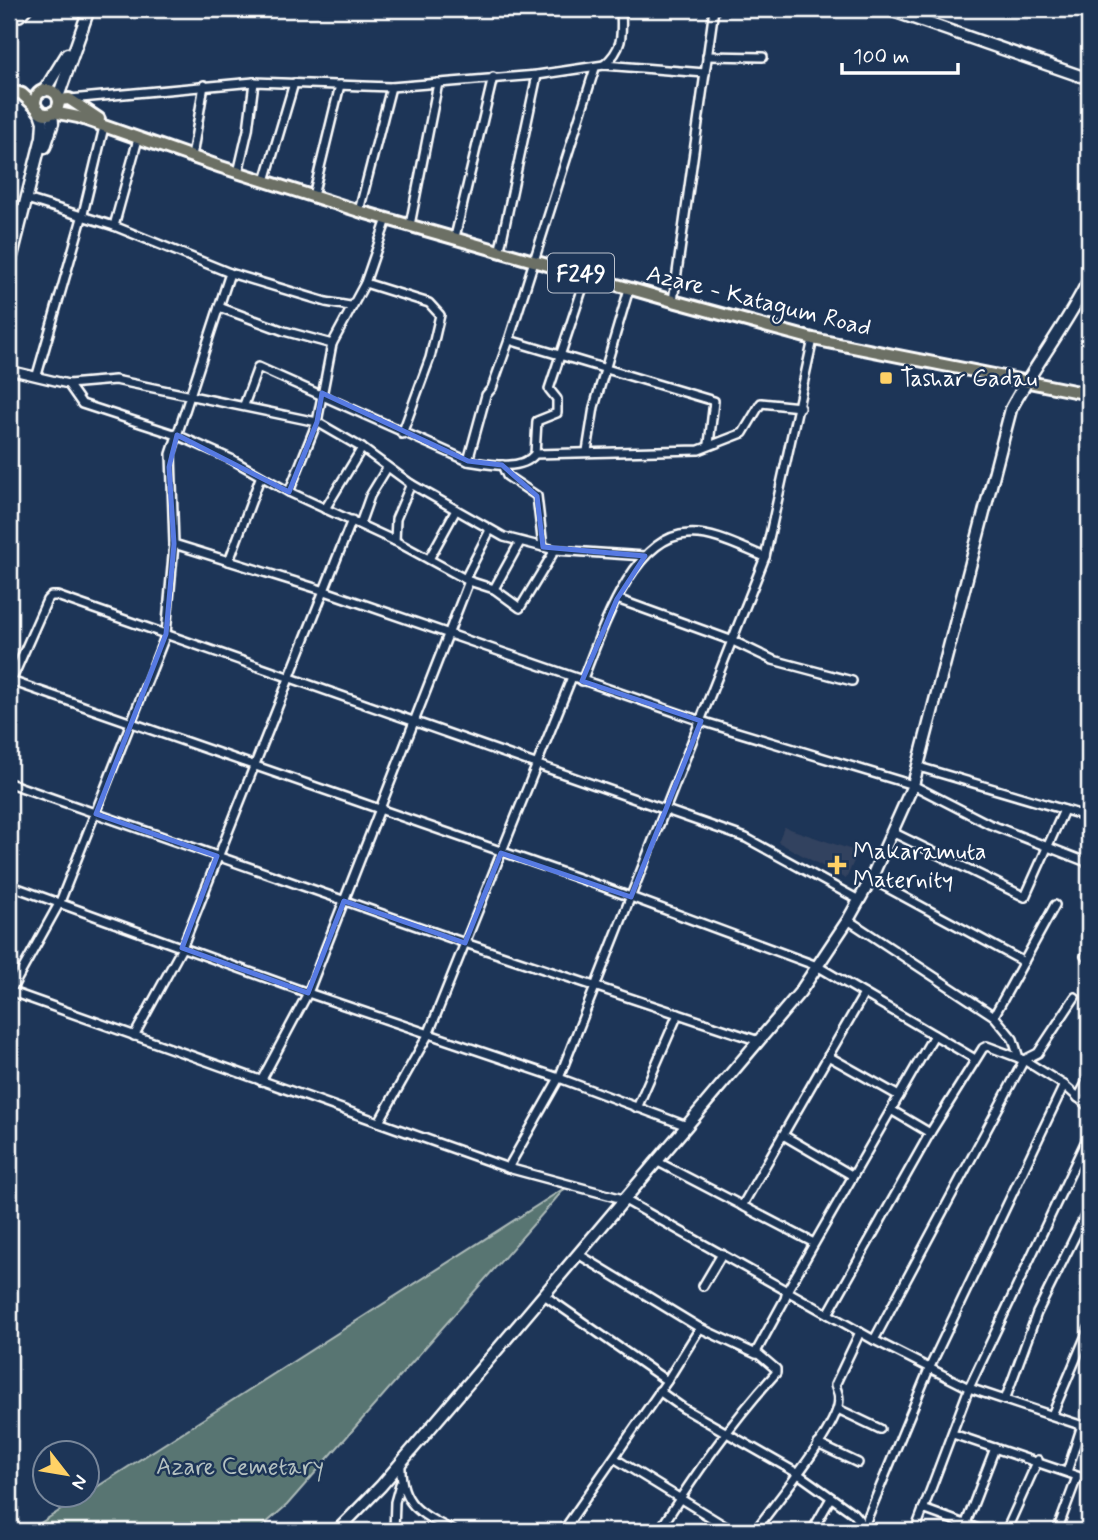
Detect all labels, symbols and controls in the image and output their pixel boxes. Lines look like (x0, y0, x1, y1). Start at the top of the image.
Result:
scale bar (842, 32, 958, 76)
text: 100 m (853, 43, 909, 71)
road number: F249 (548, 254, 614, 292)
street label: Azare - Katagum Road (643, 259, 874, 346)
place label: Tashar Gadau (900, 364, 1038, 395)
marker: Tashar Gadau (878, 370, 894, 386)
place label: Makaramuta Maternity (853, 837, 987, 896)
marker: Makaramuta Maternity (827, 855, 847, 875)
north arrow (32, 1438, 102, 1508)
park label: Azare Cemetary (156, 1452, 324, 1483)
text: N (65, 1470, 93, 1494)

